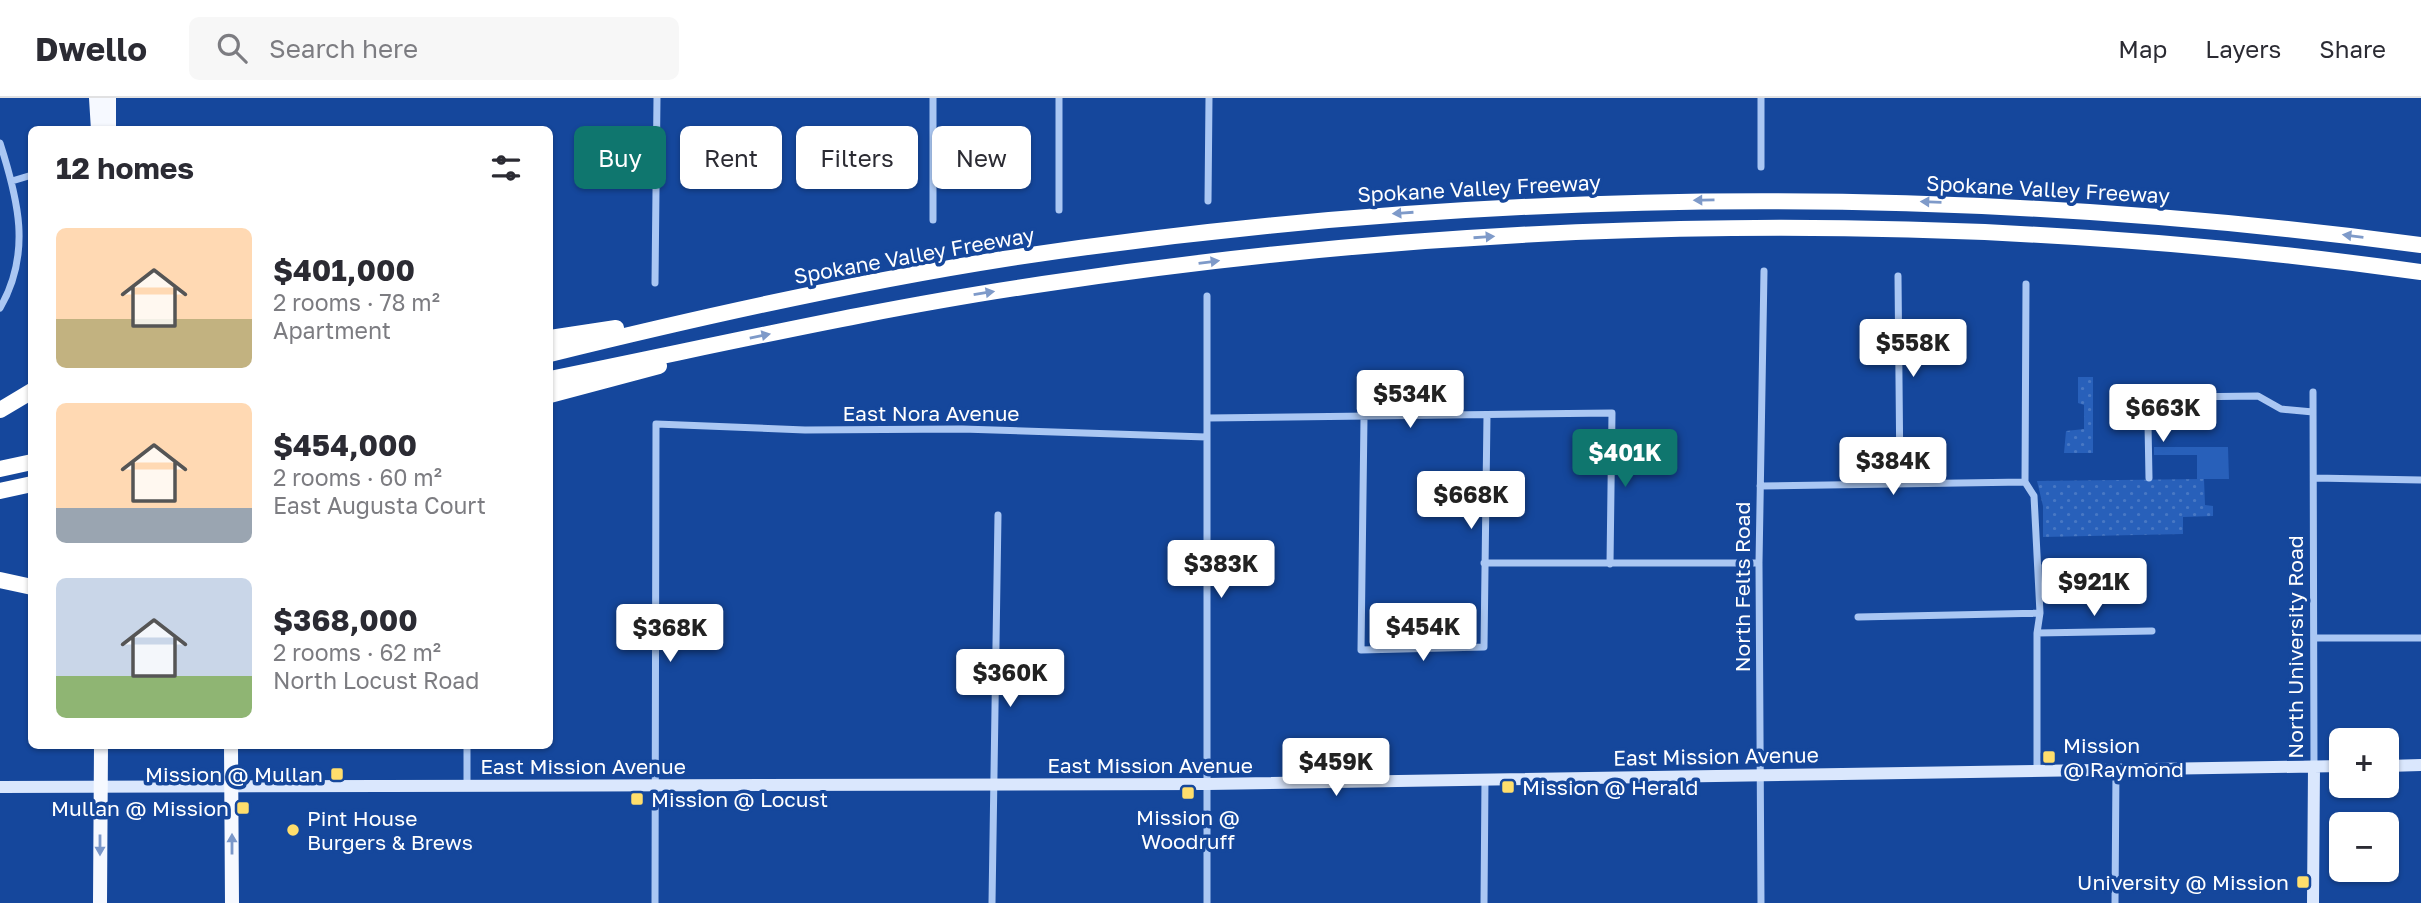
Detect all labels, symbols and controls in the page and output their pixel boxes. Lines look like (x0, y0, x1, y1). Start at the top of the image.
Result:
search box (189, 17, 679, 80)
text: Dwello (35, 29, 147, 68)
icon: search (213, 29, 251, 67)
text: Search here (269, 33, 418, 64)
text: Map (2118, 34, 2167, 63)
text: Layers (2205, 34, 2281, 63)
text: Share (2319, 34, 2386, 63)
chip: Buy (574, 126, 666, 189)
chip: Rent (680, 126, 782, 189)
chip: Filters (796, 126, 918, 189)
chip: New (932, 126, 1031, 189)
icon: filters (487, 149, 525, 187)
text: 12 homes (56, 150, 194, 186)
street label: Spokane Valley Freeway (1357, 169, 1602, 207)
street label: Spokane Valley Freeway (1926, 170, 2171, 208)
one-way arrow (1693, 194, 1715, 205)
one-way arrow (1920, 197, 1942, 208)
one-way arrow (1392, 208, 1414, 219)
street label: Spokane Valley Freeway (792, 221, 1037, 289)
one-way arrow (1474, 231, 1496, 242)
one-way arrow (2342, 231, 2364, 242)
text: $401,000 (273, 252, 415, 288)
icon: home (112, 256, 196, 340)
one-way arrow (1198, 257, 1220, 268)
one-way arrow (973, 287, 995, 298)
text: 2 rooms · 78 m² (273, 288, 440, 316)
text: Apartment (273, 316, 391, 344)
pin: $558K (1864, 320, 1962, 379)
text: $558K (1876, 328, 1950, 356)
one-way arrow (749, 330, 771, 341)
pin: $534K (1361, 370, 1459, 430)
text: $534K (1373, 379, 1447, 407)
pin: $663K (2114, 384, 2212, 444)
text: $663K (2125, 393, 2201, 421)
street label: East Nora Avenue (842, 400, 1020, 426)
text: $454,000 (273, 427, 417, 463)
pin: $401K (1576, 430, 1674, 489)
icon: home (112, 431, 196, 515)
text: $401K (1588, 438, 1662, 466)
pin: $384K (1844, 438, 1942, 497)
text: $384K (1855, 446, 1931, 474)
text: 2 rooms · 60 m² (273, 463, 442, 491)
pin: $668K (1422, 472, 1520, 531)
text: $668K (1433, 480, 1509, 508)
text: East Augusta Court (273, 491, 486, 519)
street label: North Felts Road (1729, 502, 1755, 672)
street label: North University Road (2282, 535, 2308, 759)
pin: $383K (1172, 540, 1270, 600)
text: $383K (1184, 549, 1258, 577)
pin: $921K (2045, 559, 2143, 618)
text: $921K (2058, 567, 2130, 595)
text: $368,000 (273, 602, 418, 638)
pin: $454K (1374, 603, 1472, 663)
pin: $368K (621, 604, 719, 664)
icon: home (112, 606, 196, 690)
text: $454K (1386, 612, 1460, 640)
text: $368K (632, 613, 708, 641)
text: 2 rooms · 62 m² (273, 638, 441, 666)
pin: $360K (961, 650, 1059, 709)
text: $360K (972, 658, 1048, 686)
text: North Locust Road (273, 666, 479, 694)
map controls (2329, 728, 2399, 882)
button: + (2329, 728, 2399, 798)
place label: Mission @ Raymond (2063, 732, 2184, 782)
pin: $459K (1287, 738, 1385, 798)
street label: East Mission Avenue (1613, 741, 1819, 771)
text: $459K (1298, 747, 1374, 775)
marker: Mission @ Raymond (2041, 749, 2057, 765)
street label: East Mission Avenue (1047, 752, 1253, 778)
street label: East Mission Avenue (480, 753, 686, 779)
place label: Mission @ Mullan (145, 761, 323, 787)
marker: Mission @ Mullan (329, 766, 345, 782)
place label: Mission @ Herald (1522, 774, 1698, 800)
marker: Mission @ Herald (1500, 779, 1516, 795)
marker: Mission @ Woodruff (1180, 785, 1196, 801)
place label: Mission @ Locust (651, 786, 828, 812)
marker: Mission @ Locust (629, 791, 645, 807)
place label: Mullan @ Mission (51, 795, 229, 821)
marker: Mullan @ Mission (235, 800, 251, 816)
place label: Mission @ Woodruff (1136, 804, 1240, 854)
place label: Pint House Burgers & Brews (307, 805, 473, 855)
button: − (2329, 812, 2399, 882)
marker: Pint House Burgers & Brews (285, 822, 301, 838)
one-way arrow (226, 833, 238, 855)
one-way arrow (94, 834, 106, 856)
place label: University @ Mission (2077, 869, 2289, 895)
marker: University @ Mission (2295, 874, 2311, 890)

